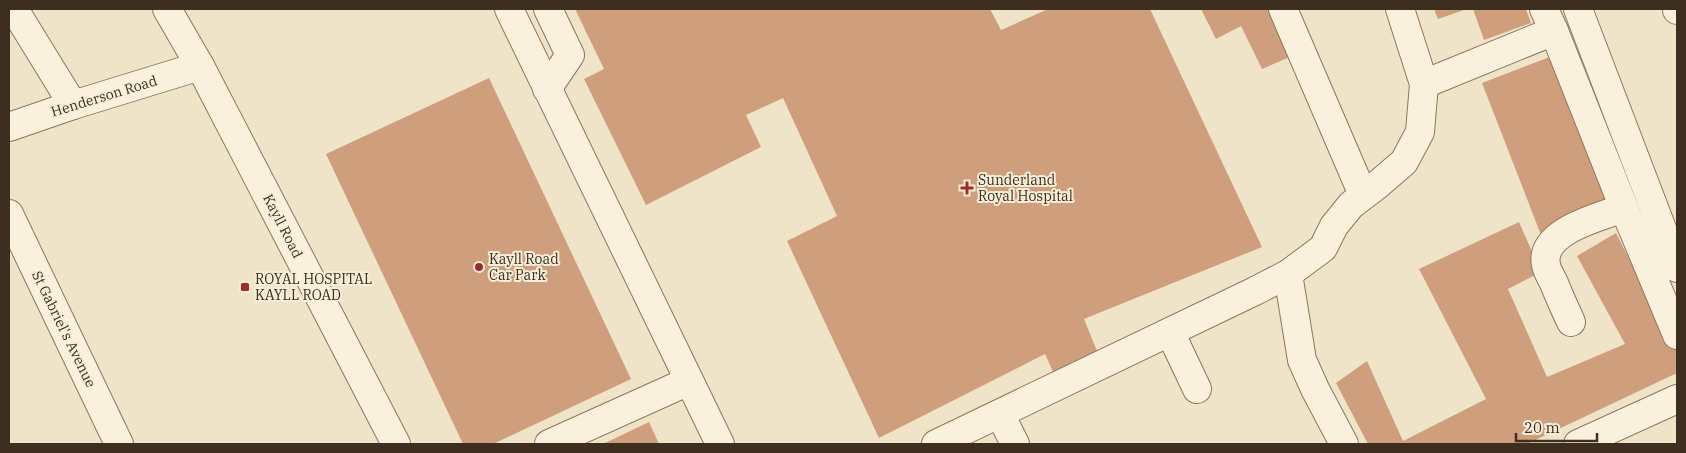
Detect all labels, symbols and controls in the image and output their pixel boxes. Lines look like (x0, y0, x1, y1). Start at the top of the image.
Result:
street label: Henderson Road (49, 71, 160, 121)
place label: Sunderland Royal Hospital (978, 171, 1073, 205)
marker: Sunderland Royal Hospital (960, 181, 974, 195)
street label: Kayll Road (259, 191, 307, 262)
place label: Kayll Road Car Park (489, 250, 559, 284)
marker: Kayll Road Car Park (473, 261, 485, 273)
street label: St Gabriel's Avenue (28, 268, 100, 390)
place label: ROYAL HOSPITAL KAYLL ROAD (255, 270, 372, 304)
marker: ROYAL HOSPITAL KAYLL ROAD (239, 281, 251, 293)
scale bar (1516, 410, 1597, 442)
text: 20 m (1524, 418, 1560, 437)

